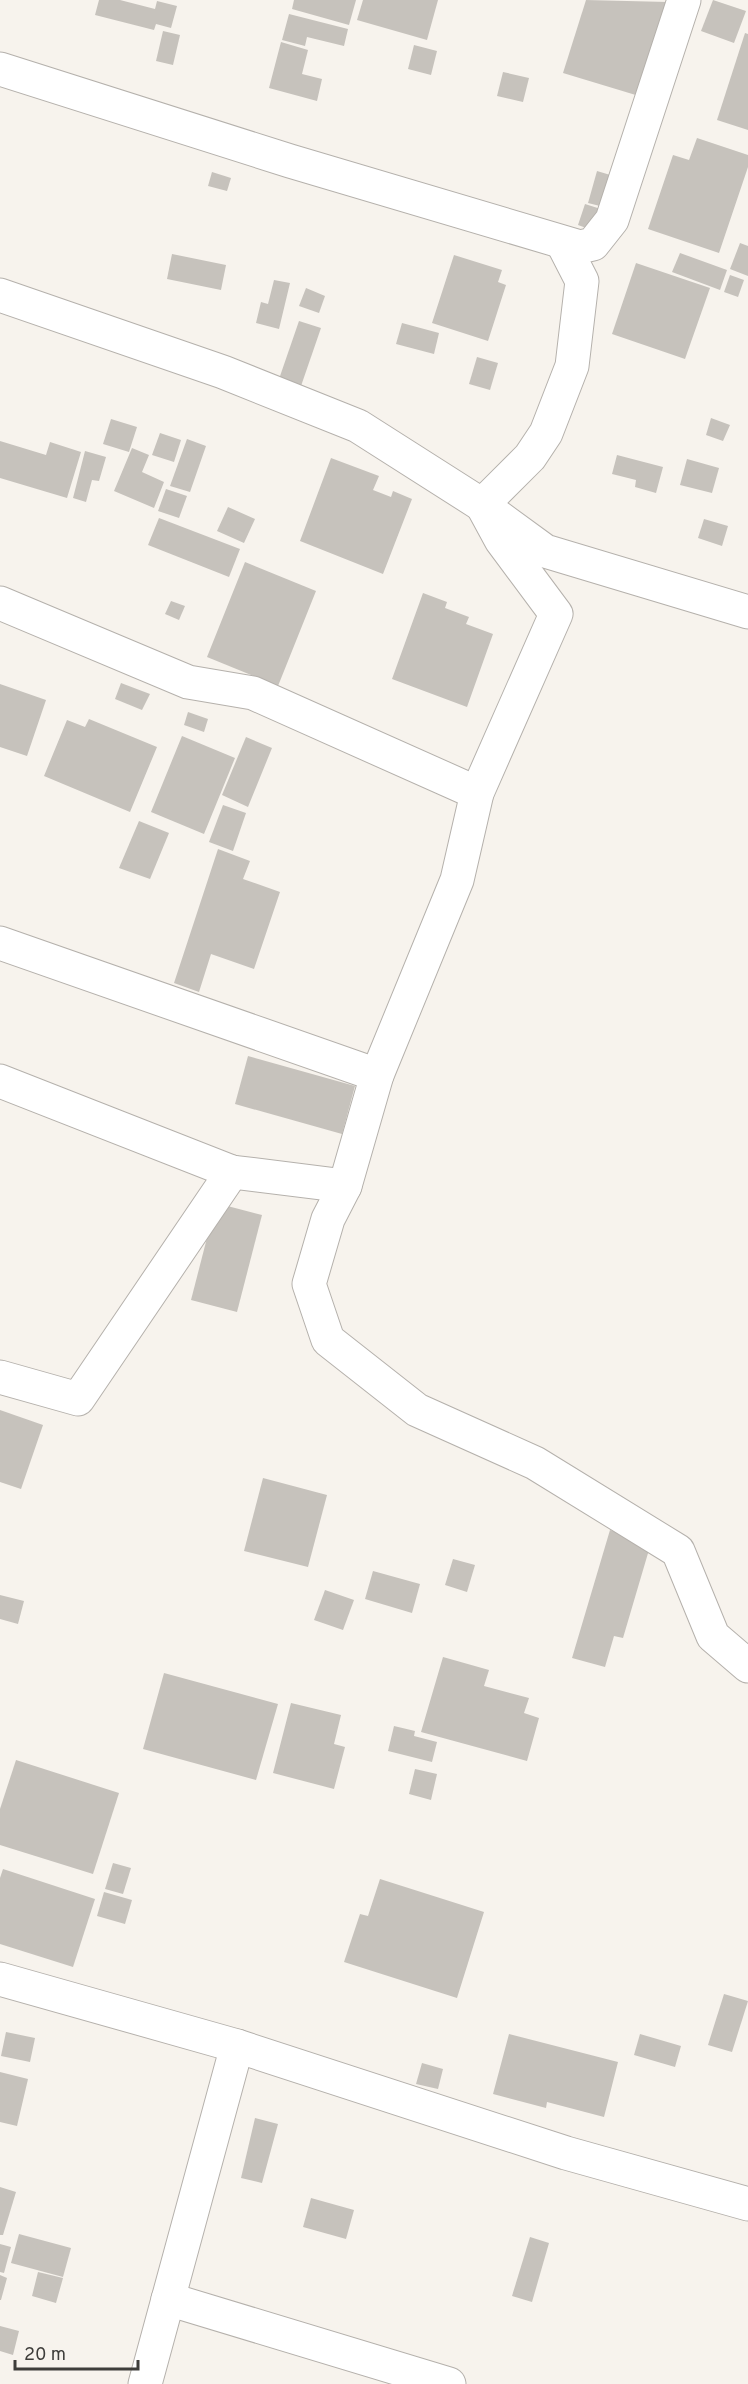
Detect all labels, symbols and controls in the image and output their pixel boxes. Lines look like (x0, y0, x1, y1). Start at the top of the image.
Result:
scale bar (15, 2333, 138, 2371)
text: 20 m (24, 2344, 66, 2367)

